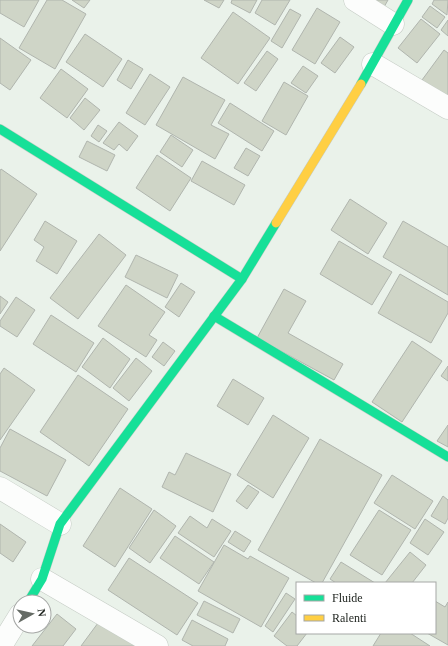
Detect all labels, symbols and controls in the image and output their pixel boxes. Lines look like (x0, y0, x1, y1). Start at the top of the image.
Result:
legend (296, 582, 436, 634)
text: Fluide (332, 591, 363, 605)
north arrow (12, 594, 52, 634)
text: N (35, 608, 48, 617)
text: Ralenti (332, 611, 367, 625)

